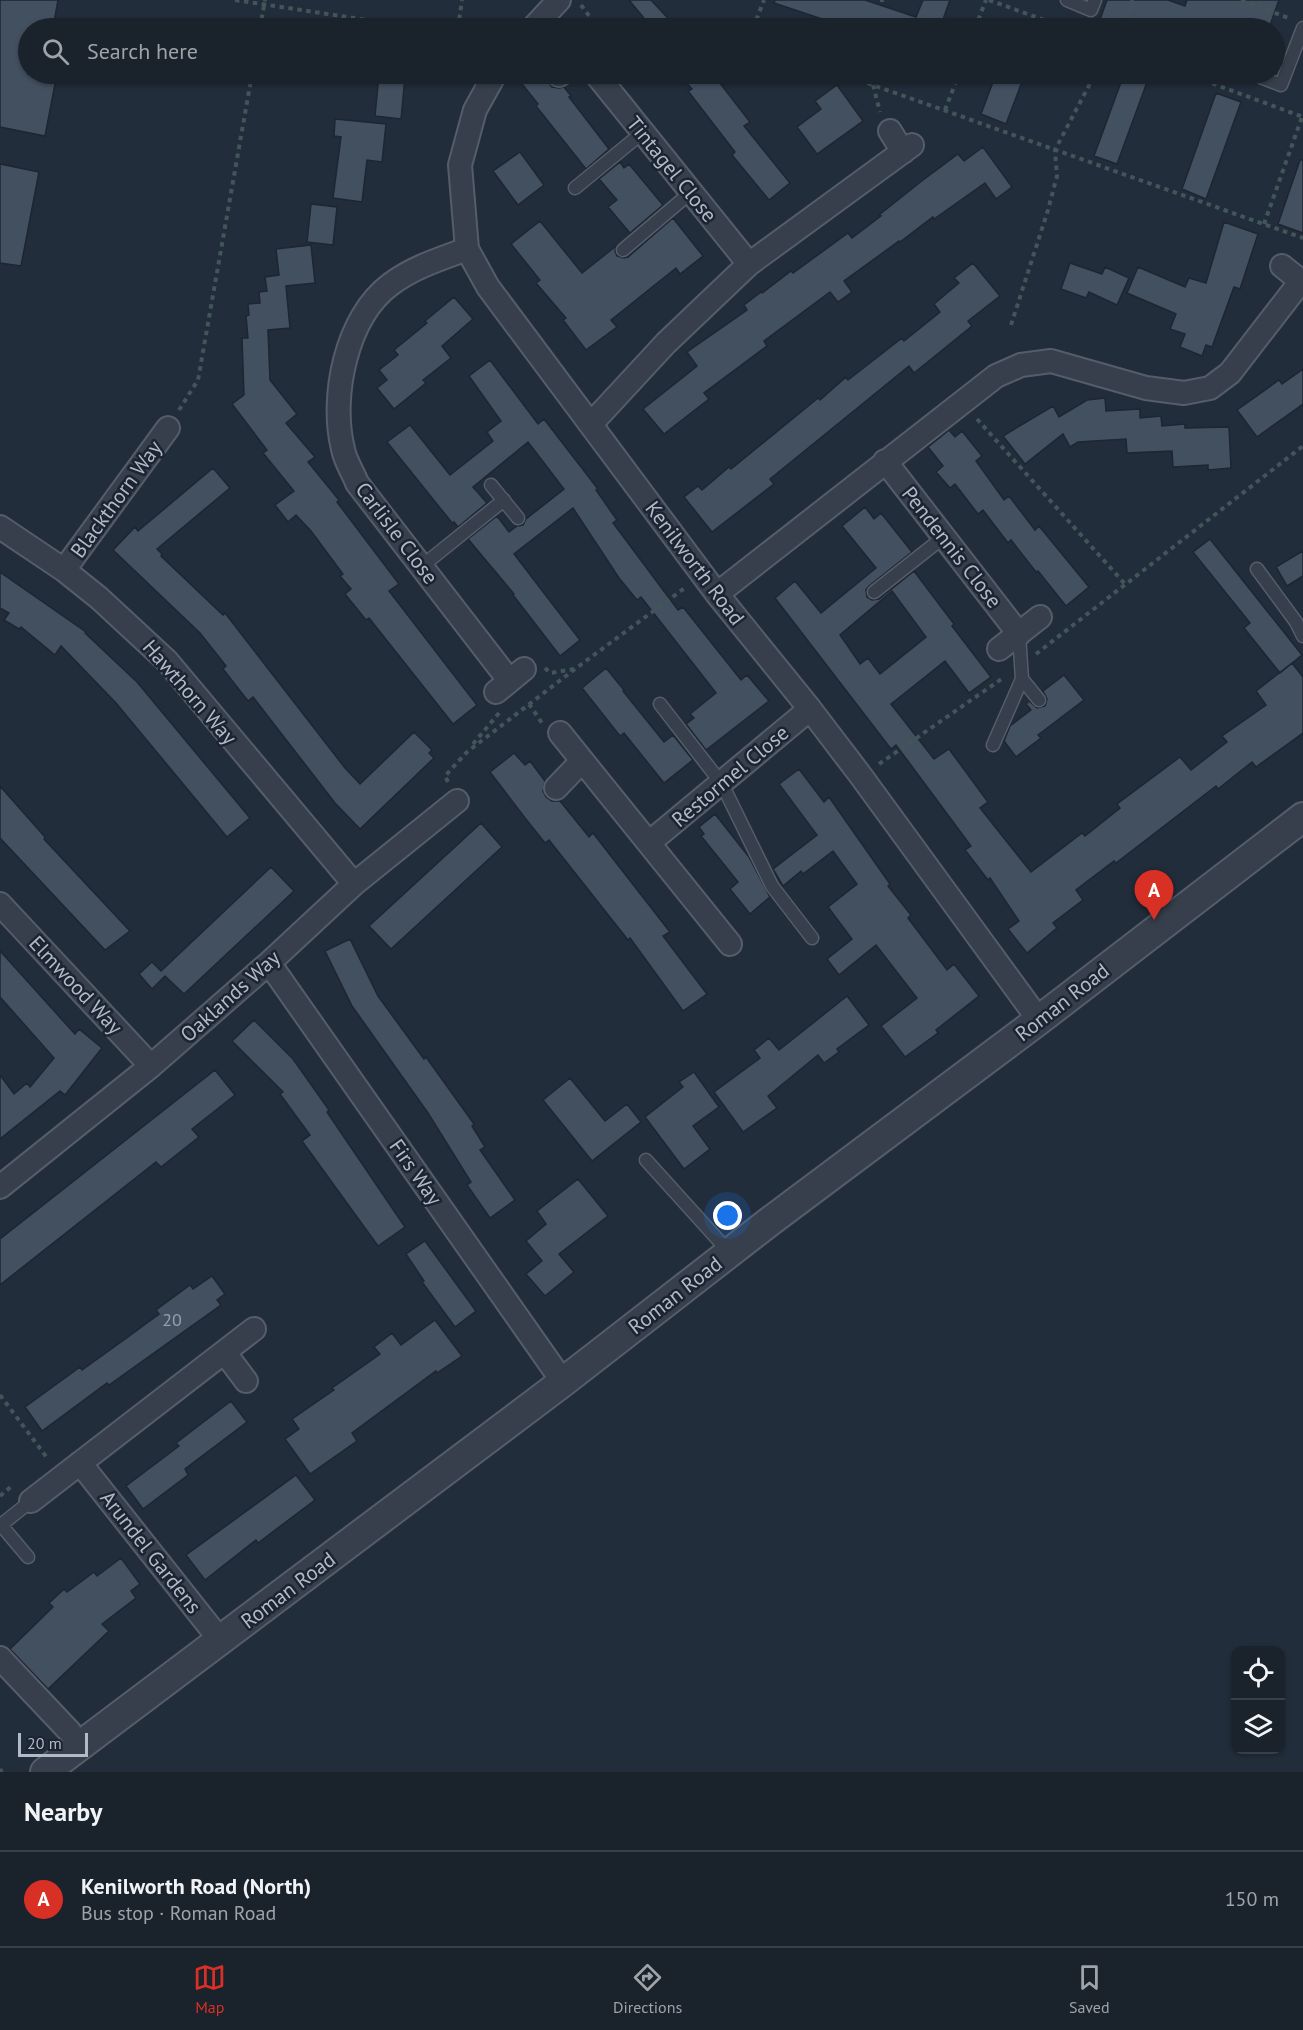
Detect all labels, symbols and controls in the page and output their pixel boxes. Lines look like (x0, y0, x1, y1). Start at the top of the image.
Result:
search box (18, 18, 1285, 84)
icon: search (39, 35, 72, 68)
text: Search here (87, 37, 198, 65)
street label: Tintagel Close (621, 110, 723, 228)
street label: Blackthorn Way (64, 435, 168, 563)
street label: Carlisle Close (350, 477, 444, 589)
street label: Pendennis Close (896, 481, 1008, 613)
street label: Kenilworth Road (639, 496, 751, 630)
street label: Hawthorn Way (137, 634, 243, 750)
street label: Restormel Close (666, 719, 794, 833)
pin: A (1134, 870, 1174, 920)
street label: Elmwood Way (23, 930, 129, 1040)
street label: Oaklands Way (175, 944, 286, 1048)
street label: Roman Road (1010, 957, 1114, 1047)
street label: Firs Way (384, 1134, 449, 1210)
your location (713, 1201, 742, 1230)
street label: Roman Road (623, 1250, 727, 1340)
house number: 20 (162, 1308, 182, 1331)
street label: Arundel Gardens (95, 1485, 207, 1619)
street label: Roman Road (235, 1546, 341, 1634)
map controls (1231, 1646, 1285, 1754)
button: locate (1231, 1646, 1285, 1700)
button: layers (1231, 1700, 1285, 1754)
scale bar (18, 1730, 88, 1758)
text: 20 m (27, 1733, 62, 1753)
text: Nearby (24, 1795, 102, 1828)
text: Kenilworth Road (North) (81, 1872, 311, 1900)
text: A (37, 1886, 50, 1912)
text: 150 m (1225, 1886, 1279, 1912)
text: Bus stop · Roman Road (81, 1900, 276, 1926)
tab: Map (193, 1961, 226, 2017)
tab: Directions (613, 1961, 682, 2017)
tab: Saved (1069, 1961, 1110, 2017)

